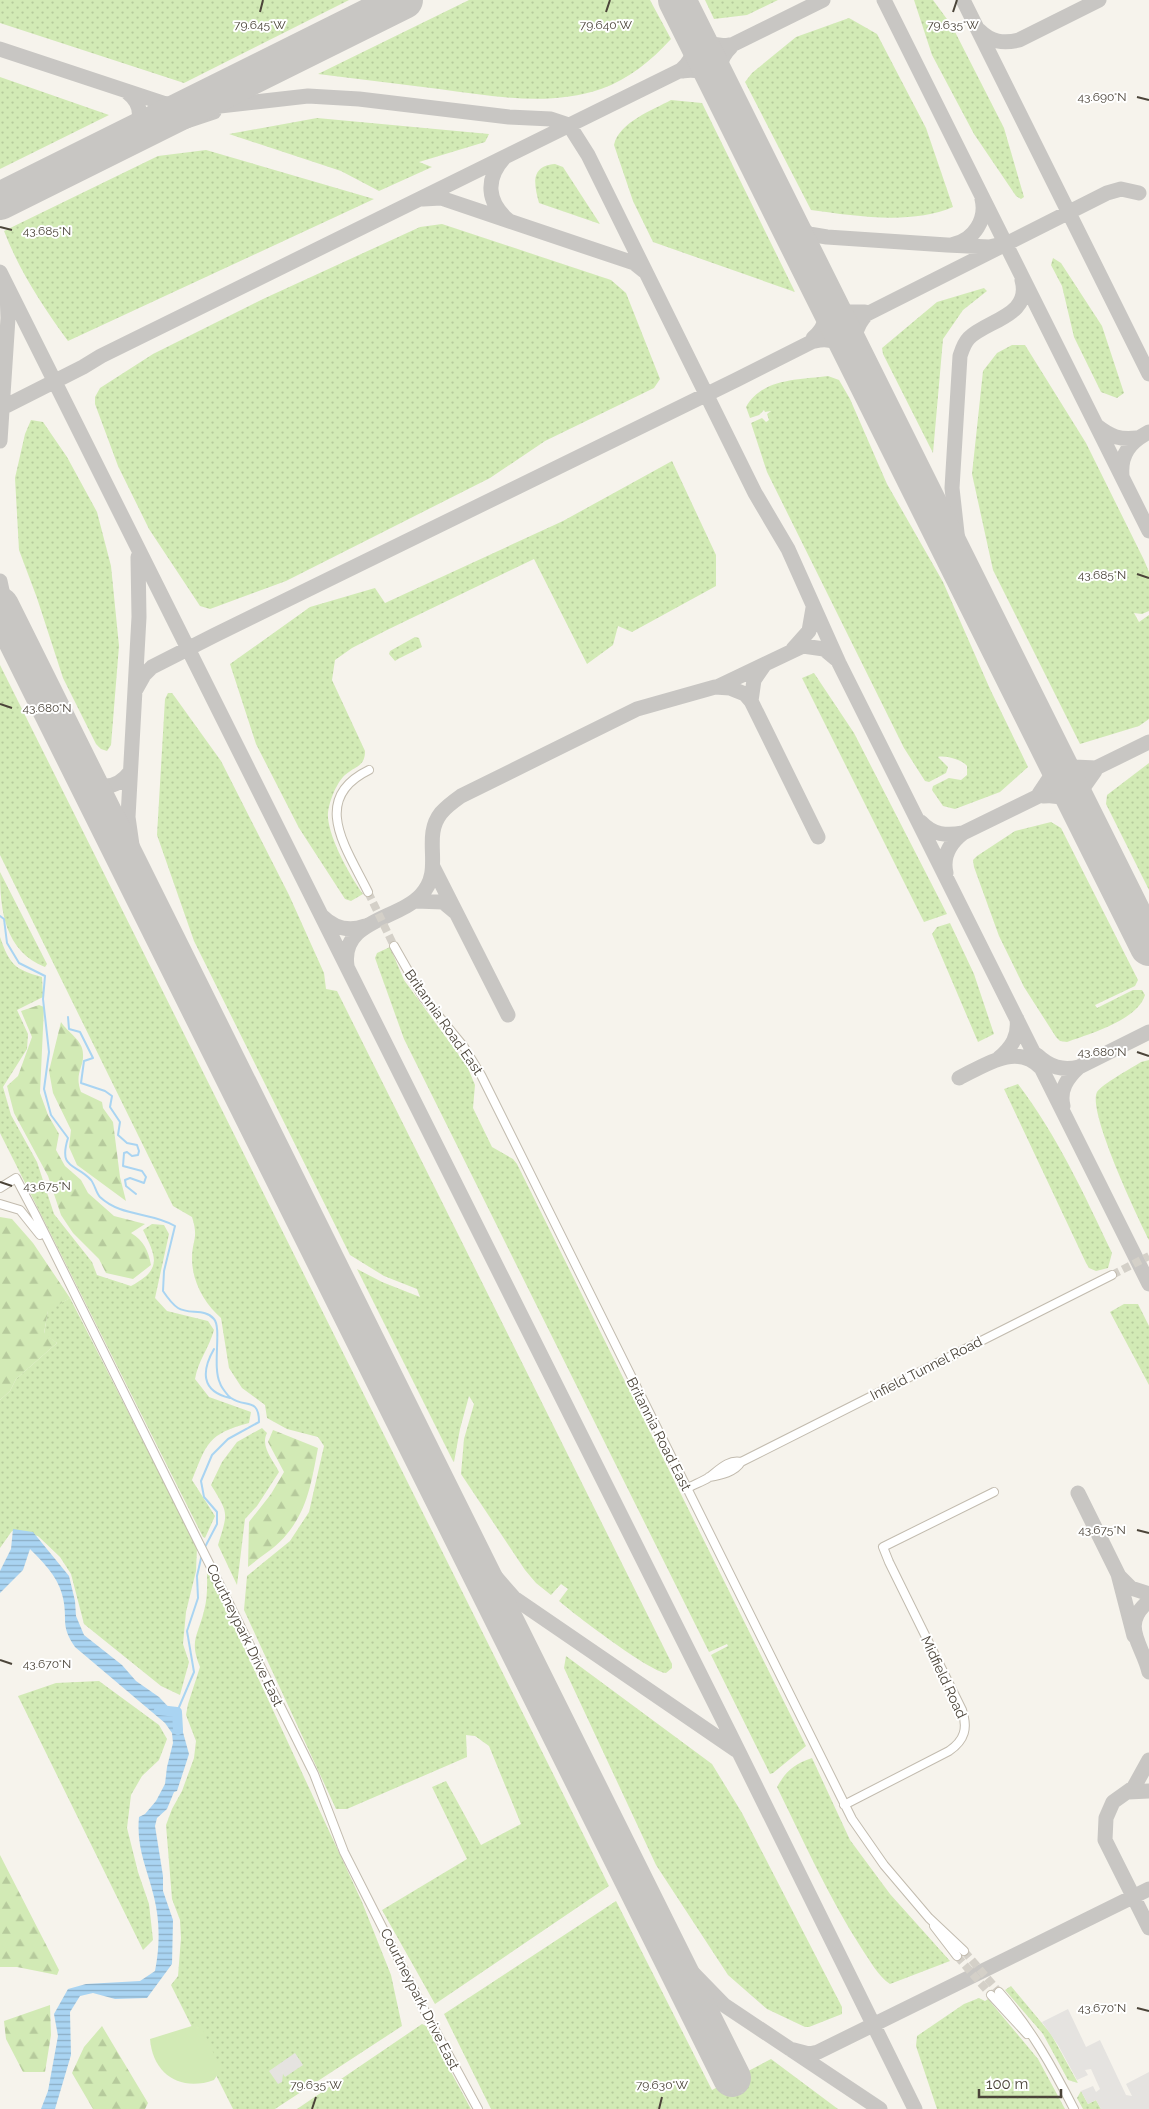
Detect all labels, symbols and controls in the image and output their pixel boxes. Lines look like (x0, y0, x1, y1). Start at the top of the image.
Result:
text: 79.645°W (234, 18, 286, 32)
text: 79.640°W (580, 18, 633, 32)
text: 79.635°W (927, 18, 979, 32)
text: 43.690°N (1077, 90, 1127, 104)
text: 43.685°N (23, 224, 71, 238)
text: 43.685°N (1078, 568, 1126, 582)
text: 43.680°N (22, 701, 72, 715)
street label: Britannia Road East (402, 966, 487, 1078)
text: 43.680°N (1077, 1045, 1127, 1059)
text: 43.675°N (23, 1179, 71, 1193)
street label: Infield Tunnel Road (867, 1333, 985, 1403)
street label: Britannia Road East (624, 1375, 695, 1494)
text: 43.675°N (1078, 1523, 1126, 1537)
street label: Courtneypark Drive East (204, 1561, 287, 1709)
street label: Midfield Road (918, 1633, 970, 1721)
text: 43.670°N (23, 1657, 71, 1671)
street label: Courtneypark Drive East (377, 1926, 463, 2073)
text: 43.670°N (1078, 2001, 1126, 2015)
scale bar (979, 2066, 1062, 2098)
text: 100 m (986, 2075, 1028, 2093)
text: 79.635°W (290, 2078, 342, 2092)
text: 79.630°W (636, 2078, 689, 2092)

